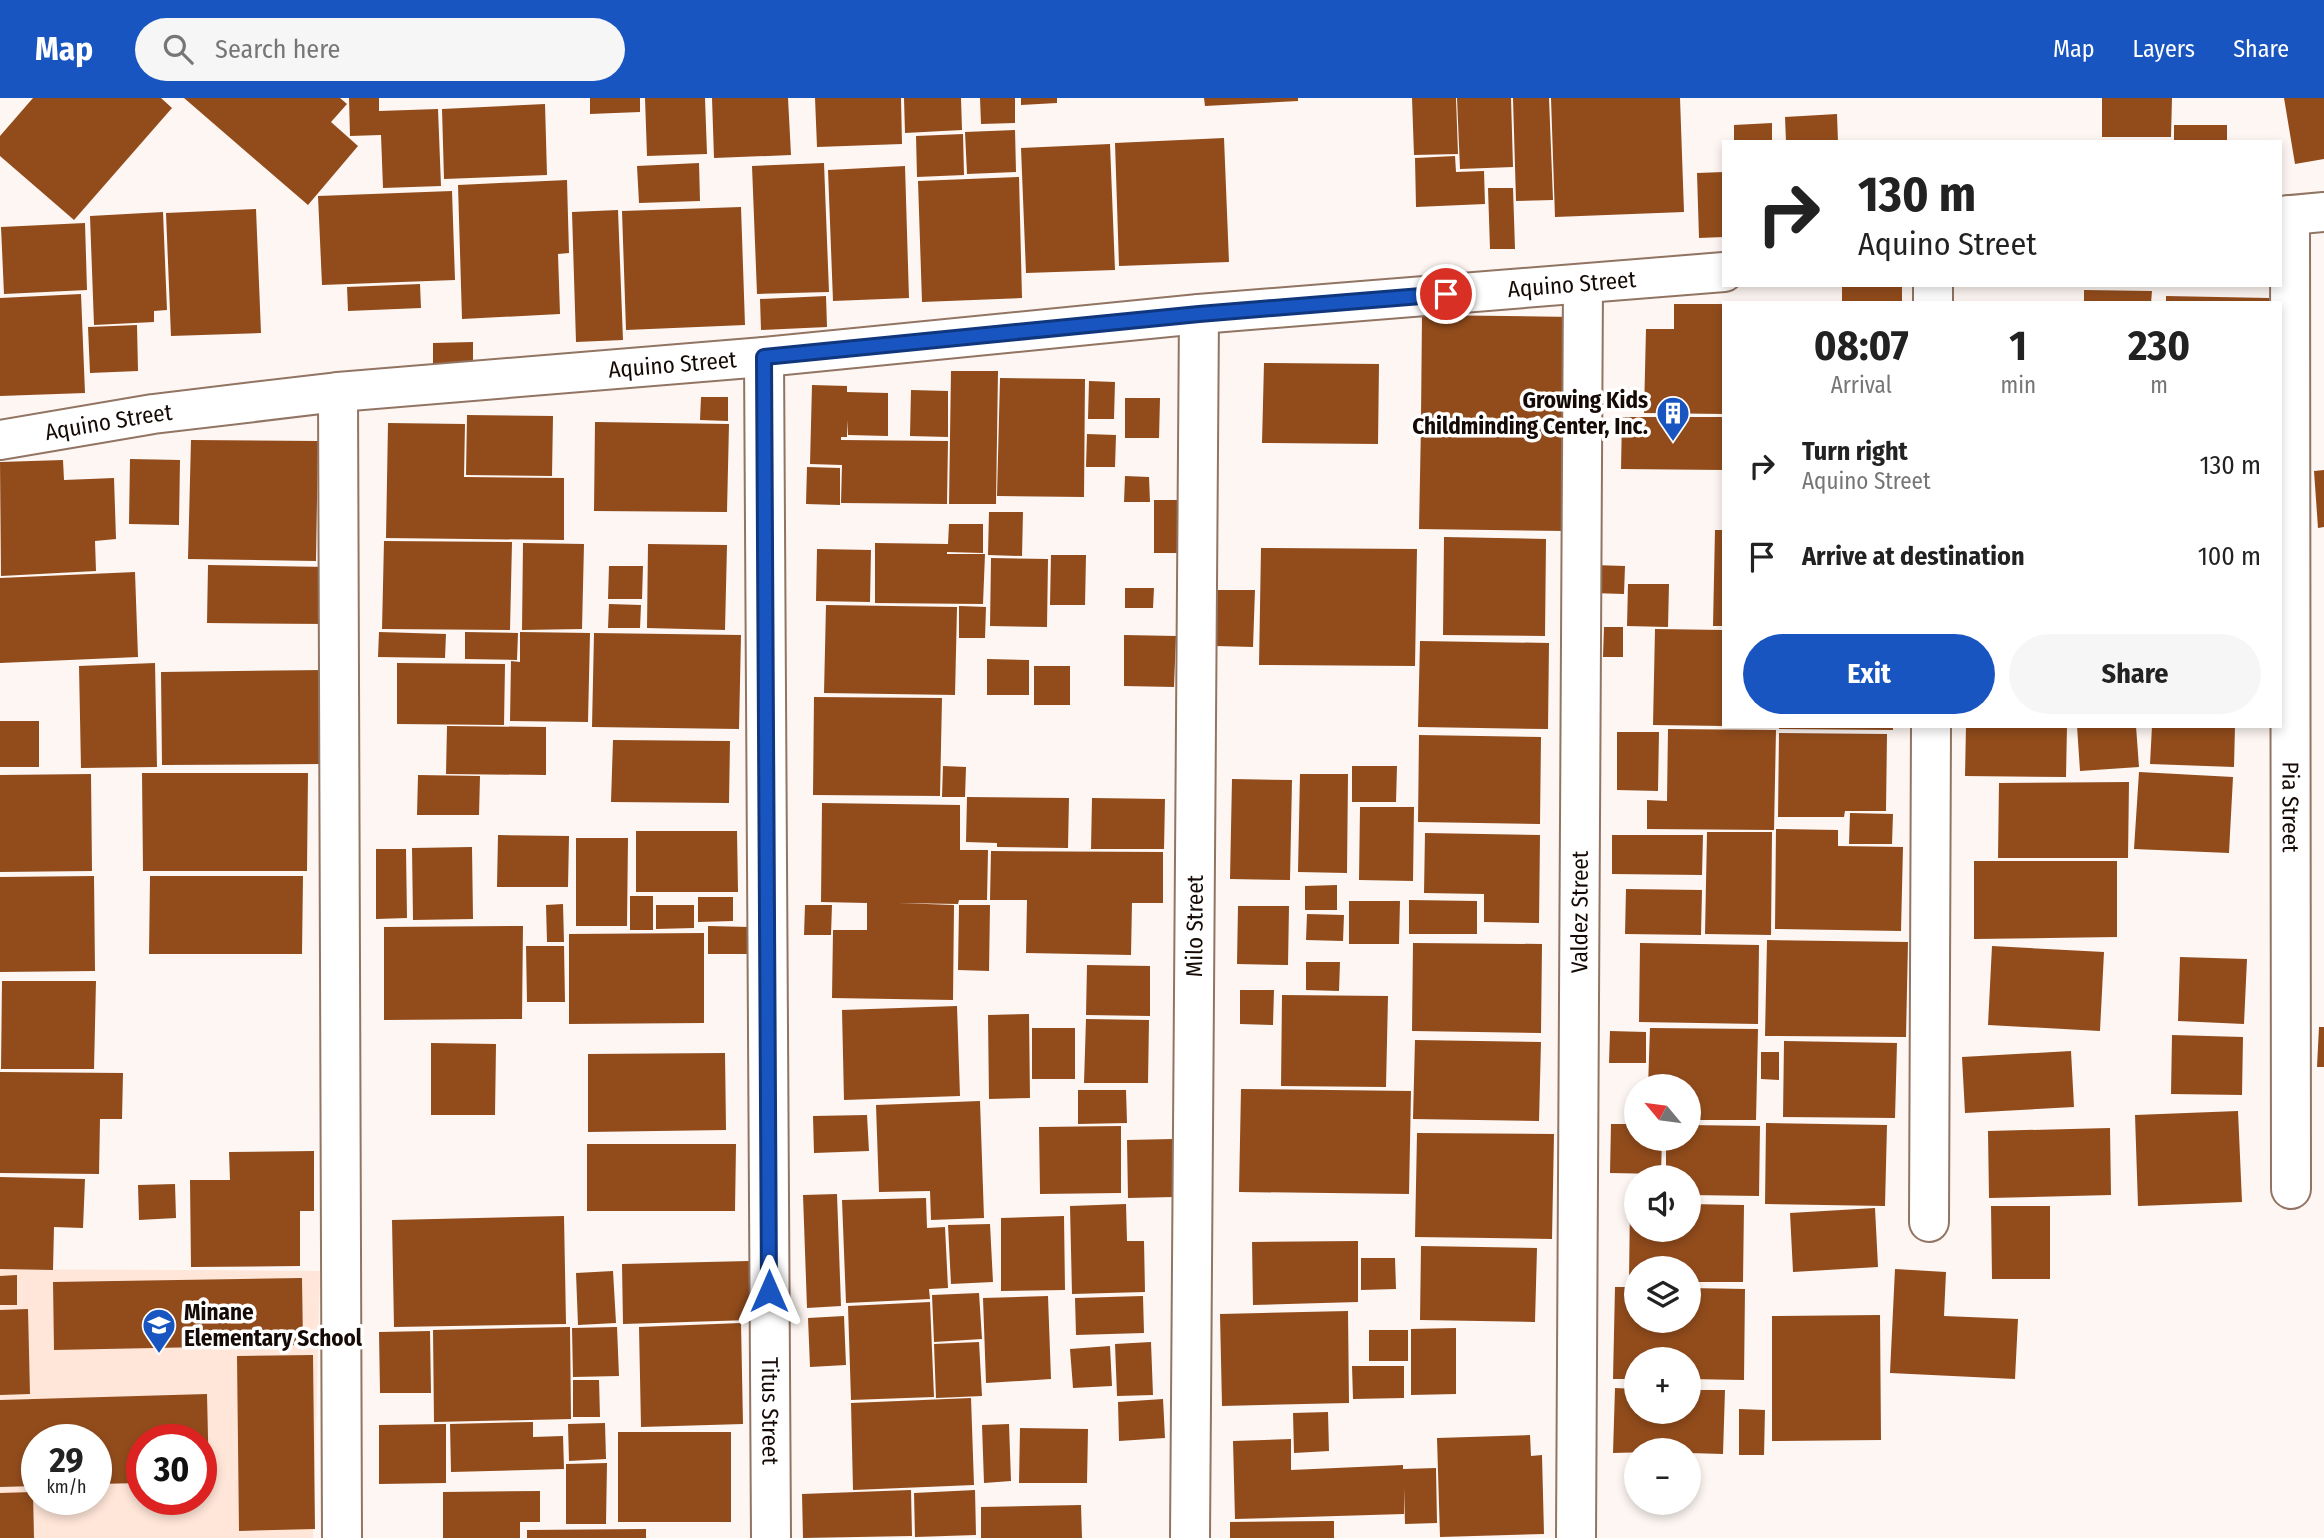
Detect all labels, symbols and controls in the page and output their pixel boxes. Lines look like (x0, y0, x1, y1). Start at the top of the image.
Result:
search box (135, 18, 625, 81)
text: Map (35, 29, 93, 69)
icon: search (159, 30, 197, 68)
text: Search here (215, 34, 340, 65)
text: Map (2053, 35, 2095, 63)
text: Layers (2133, 35, 2195, 63)
text: Share (2233, 35, 2289, 63)
text: 130 m (1858, 165, 1976, 224)
icon: right (1743, 168, 1834, 259)
text: Aquino Street (1858, 225, 2037, 263)
pin (1416, 264, 1476, 324)
street label: Aquino Street (1507, 265, 1637, 303)
icon: arrive (1427, 275, 1465, 313)
text: 08:07 (1814, 321, 1909, 371)
text: 1 (2009, 321, 2027, 371)
text: 230 (2128, 321, 2190, 371)
street label: Aquino Street (607, 345, 738, 384)
text: Arrival (1831, 371, 1892, 399)
text: min (2000, 371, 2036, 399)
text: m (2150, 371, 2168, 399)
place label: Growing Kids Childminding Center, Inc. (1412, 386, 1648, 440)
building icon: Growing Kids Childminding Center, Inc. (1654, 394, 1692, 443)
street label: Aquino Street (43, 398, 174, 446)
text: Turn right (1802, 436, 1908, 467)
icon: right (1743, 447, 1781, 485)
text: 130 m (2199, 450, 2261, 481)
text: Aquino Street (1802, 467, 1930, 495)
icon: arrive (1743, 538, 1781, 576)
text: Arrive at destination (1802, 541, 2025, 572)
text: 100 m (2198, 541, 2261, 572)
button: Exit (1743, 634, 1995, 714)
button: Share (2009, 634, 2261, 714)
street label: Pia Street (2277, 761, 2305, 853)
street label: Valdez Street (1565, 850, 1594, 973)
street label: Milo Street (1180, 874, 1209, 977)
north arrow (1624, 1074, 1701, 1152)
map controls (1624, 1074, 1701, 1515)
button: sound (1624, 1165, 1701, 1242)
position arrow (732, 1254, 806, 1328)
button: layers (1624, 1256, 1701, 1333)
place label: Minane Elementary School (184, 1298, 363, 1352)
school or university icon: Minane Elementary School (140, 1306, 178, 1355)
button: + (1624, 1347, 1701, 1424)
street label: Titus Street (756, 1357, 785, 1465)
speed limit sign: 30 (126, 1424, 217, 1515)
button: − (1624, 1438, 1701, 1515)
text: 29 (49, 1439, 84, 1481)
text: km/h (46, 1476, 87, 1498)

